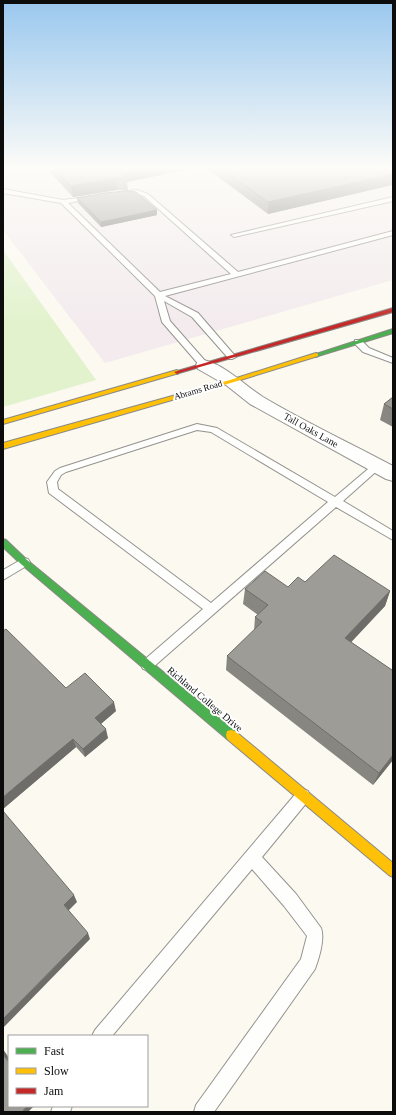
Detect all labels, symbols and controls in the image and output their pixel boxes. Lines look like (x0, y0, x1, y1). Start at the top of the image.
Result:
street label: Abrams Road (173, 378, 224, 402)
street label: Tall Oaks Lane (282, 410, 341, 450)
street label: Richland College Drive (165, 664, 245, 734)
legend (8, 1035, 148, 1107)
text: Fast (44, 1044, 65, 1058)
text: Slow (44, 1064, 69, 1078)
text: Jam (44, 1084, 64, 1098)

